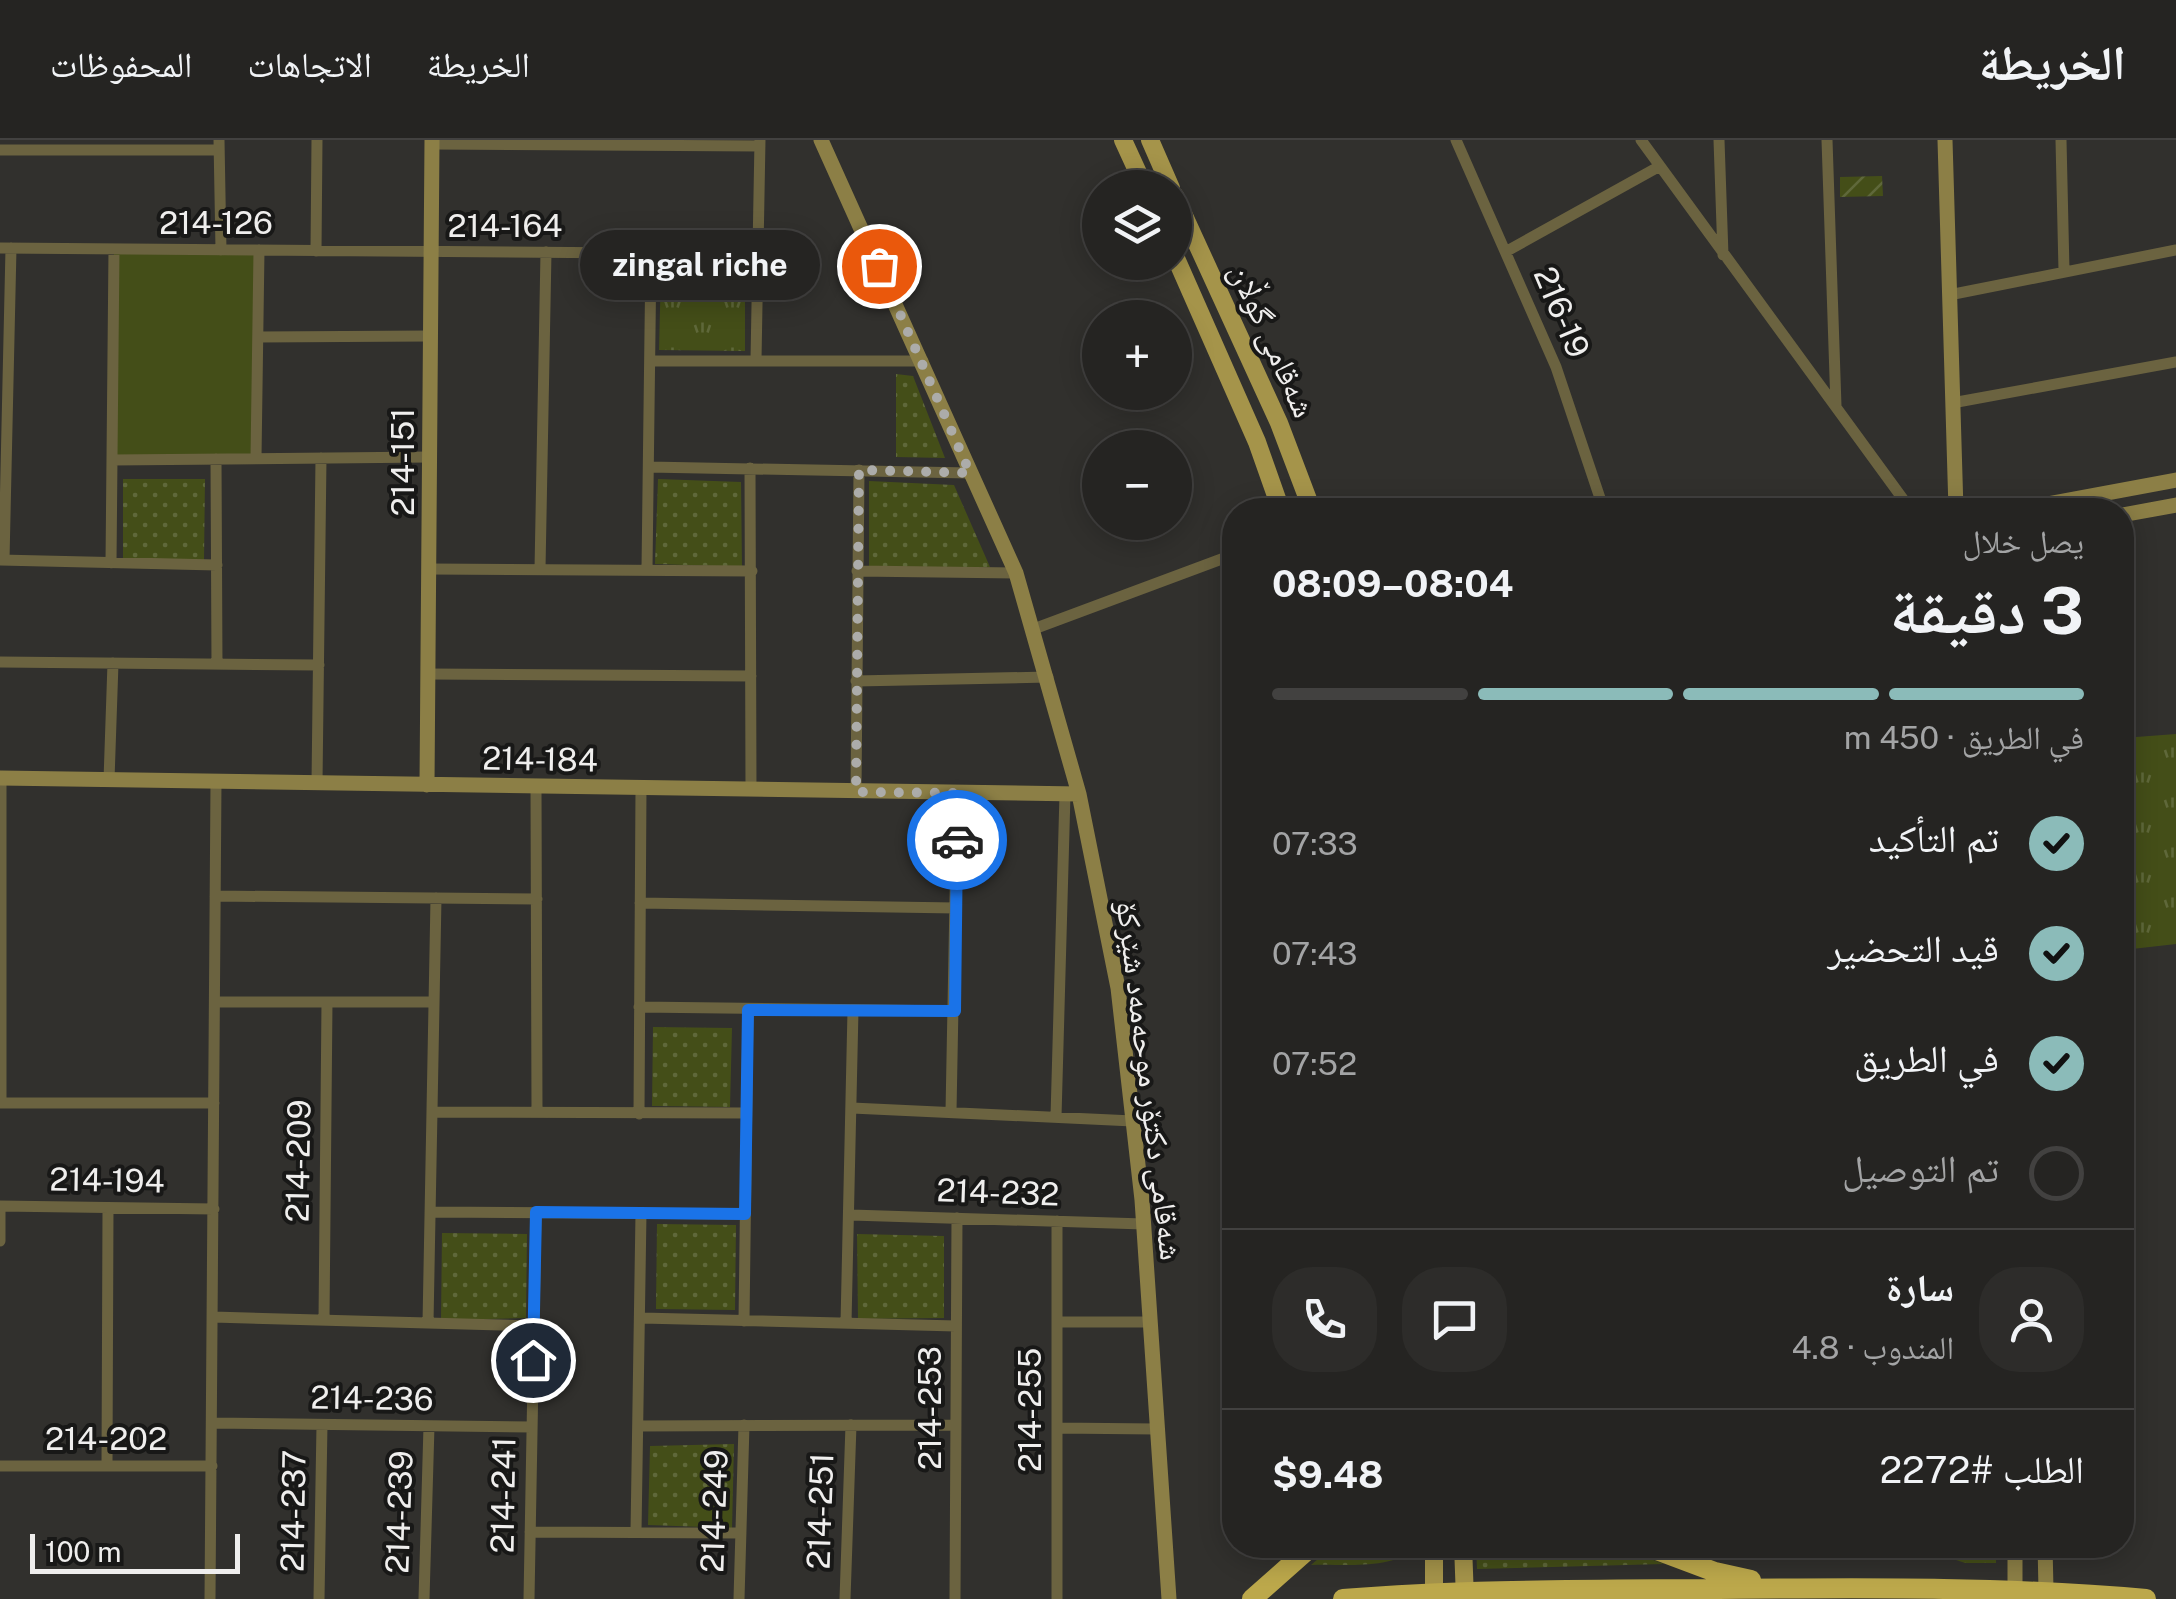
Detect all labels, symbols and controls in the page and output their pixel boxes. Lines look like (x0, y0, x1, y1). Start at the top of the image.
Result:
text: الخريطة (1979, 34, 2126, 91)
text: المحفوظات (50, 44, 192, 85)
text: الاتجاهات (247, 44, 372, 85)
text: الخريطة (427, 44, 530, 85)
map controls (1082, 170, 1192, 540)
button: layers (1082, 170, 1192, 280)
street label: 214-126 (159, 204, 273, 241)
street label: 214-164 (448, 207, 562, 244)
pin (837, 224, 922, 309)
callout: zingal riche (579, 231, 819, 301)
icon: bag (852, 239, 907, 294)
text: zingal riche (612, 246, 788, 283)
street label: شەقامی گوڵان (1221, 257, 1325, 424)
street label: 216-19 (1526, 261, 1598, 363)
button: + (1082, 300, 1192, 410)
street label: 214-151 (384, 408, 421, 516)
button: − (1082, 430, 1192, 540)
text: يصل خلال (1963, 523, 2084, 560)
text: 08:04–08:09 (1272, 561, 1513, 606)
text: 3 دقيقة (1890, 572, 2084, 649)
text: في الطريق · 450 m (1844, 719, 2084, 756)
street label: 214-184 (482, 739, 598, 779)
courier (907, 790, 1007, 890)
icon: car (930, 813, 985, 868)
text: تم التأكيد (1869, 816, 1999, 861)
icon: check (2029, 816, 2084, 871)
text: 07:33 (1272, 825, 1358, 862)
street label: شەقامی دکتۆر موحەمەد شێرکۆ (1108, 898, 1190, 1263)
text: قيد التحضير (1827, 926, 1999, 971)
icon: check (2029, 926, 2084, 981)
text: 07:43 (1272, 935, 1358, 972)
text: في الطريق (1854, 1036, 1999, 1081)
icon: check (2029, 1036, 2084, 1091)
text: 07:52 (1272, 1045, 1357, 1082)
street label: 214-209 (278, 1099, 318, 1223)
text: تم التوصيل (1842, 1146, 1999, 1191)
street label: 214-194 (49, 1160, 165, 1200)
street label: 214-232 (936, 1171, 1060, 1213)
text: سارة (1886, 1265, 1954, 1310)
button: phone (1272, 1267, 1377, 1372)
button: chat (1402, 1267, 1507, 1372)
button: person (1979, 1267, 2084, 1372)
pin (491, 1318, 576, 1403)
text: المندوب · 4.8 (1791, 1329, 1954, 1366)
icon: home (506, 1333, 561, 1388)
street label: 214-253 (911, 1346, 948, 1470)
street label: 214-255 (1011, 1348, 1048, 1472)
street label: 214-236 (310, 1378, 434, 1418)
street label: 214-202 (45, 1420, 167, 1457)
street label: 214-241 (483, 1436, 523, 1554)
text: الطلب #2272 (1879, 1447, 2084, 1492)
street label: 214-249 (693, 1449, 735, 1573)
street label: 214-237 (273, 1450, 313, 1572)
street label: 214-239 (378, 1450, 420, 1574)
street label: 214-251 (799, 1452, 841, 1570)
text: $9.48 (1272, 1452, 1383, 1497)
scale bar (30, 1529, 240, 1574)
text: 100 m (45, 1535, 122, 1568)

